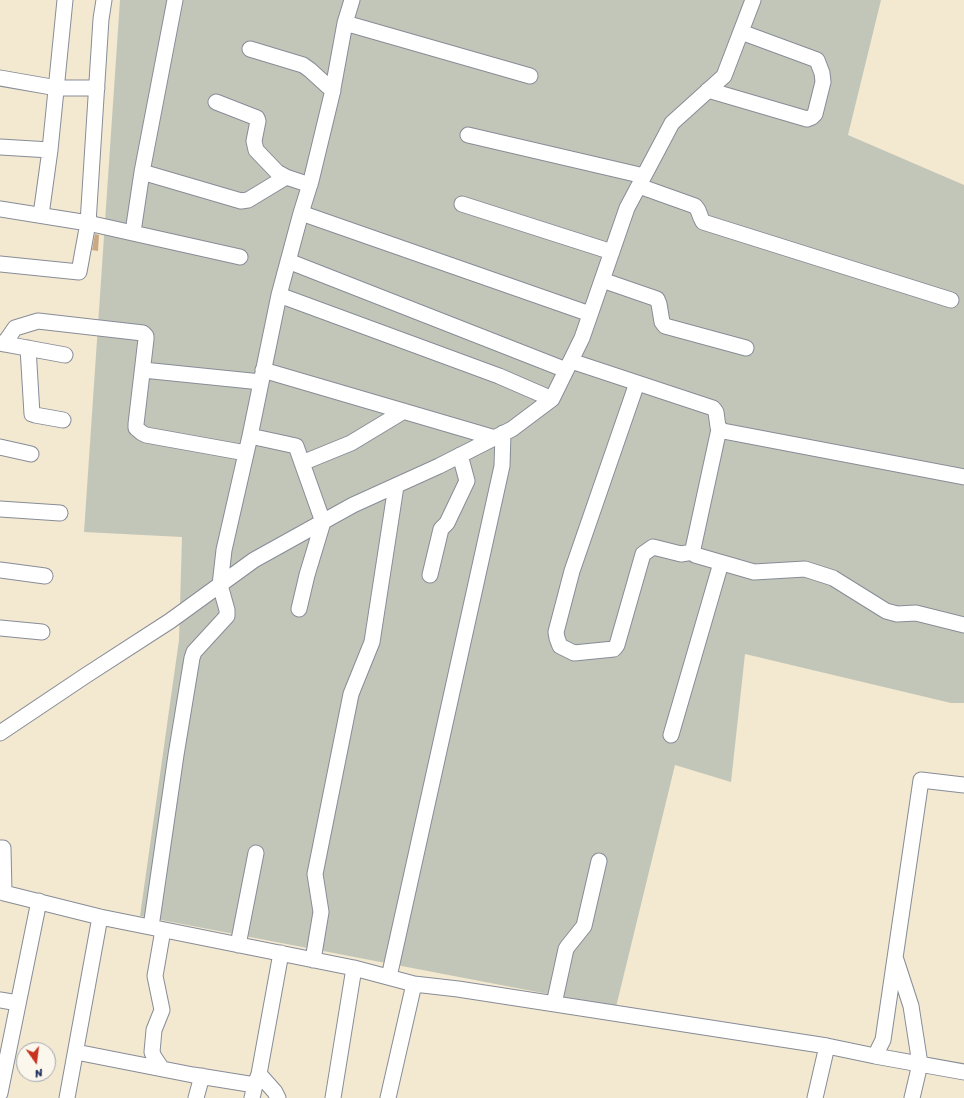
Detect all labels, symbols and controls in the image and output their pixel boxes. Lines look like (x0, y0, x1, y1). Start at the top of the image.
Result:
north arrow (16, 1042, 56, 1082)
text: N (33, 1063, 45, 1083)

